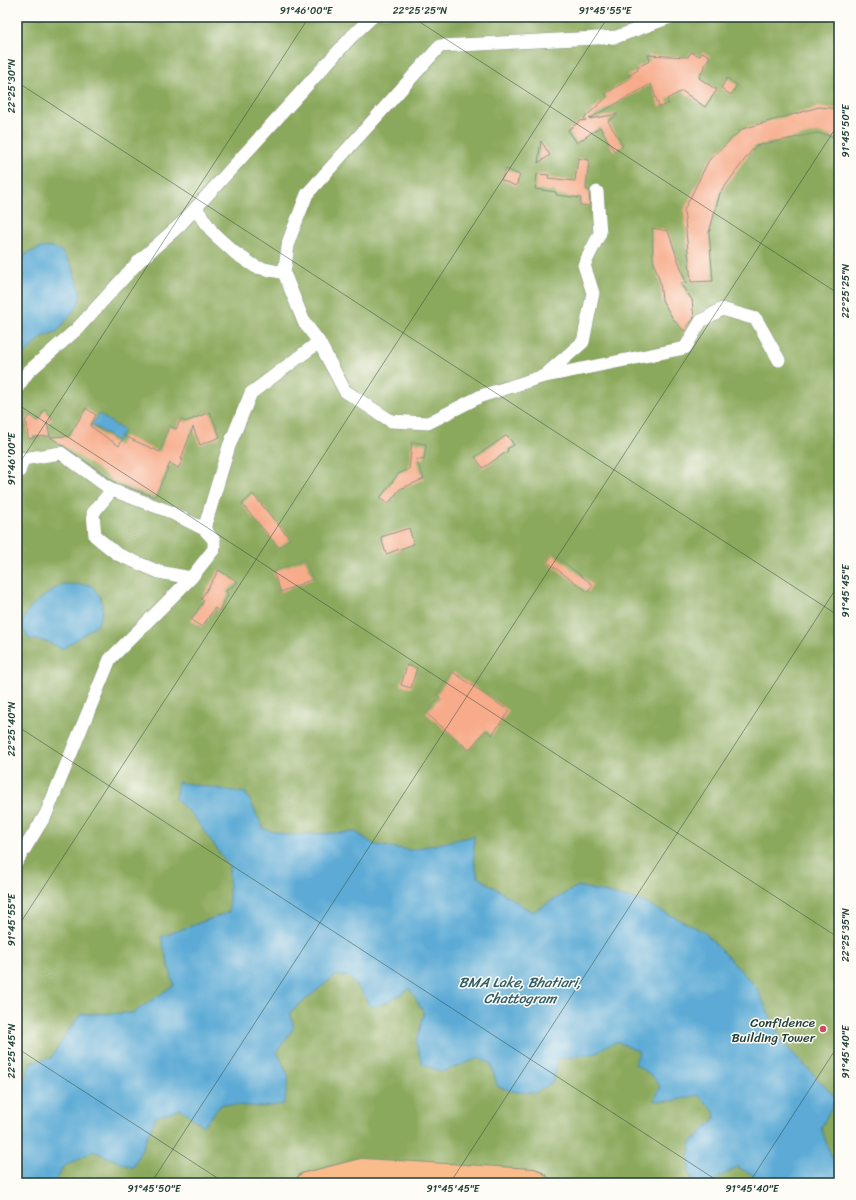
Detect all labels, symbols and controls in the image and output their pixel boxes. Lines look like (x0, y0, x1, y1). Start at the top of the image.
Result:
text: 91°46'00"E (280, 2, 334, 20)
text: 22°25'25"N (393, 2, 447, 20)
text: 91°45'55"E (579, 2, 633, 20)
text: 22°25'30"N (3, 59, 21, 113)
text: 91°45'50"E (837, 103, 855, 157)
text: 22°25'25"N (837, 264, 855, 318)
text: 91°46'00"E (3, 431, 21, 485)
text: 91°45'45"E (837, 563, 855, 617)
text: 22°25'40"N (3, 701, 21, 757)
text: 91°45'55"E (3, 892, 21, 946)
text: 22°25'35"N (837, 908, 855, 962)
water label: BMA Lake, Bhatiari, Chattogram (459, 970, 581, 1011)
place label: Confidence Building Tower (731, 1011, 816, 1049)
text: 22°25'45"N (3, 1024, 21, 1078)
marker: Confidence Building Tower (818, 1024, 828, 1034)
text: 91°45'40"E (837, 1024, 855, 1079)
text: 91°45'50"E (128, 1180, 182, 1198)
text: 91°45'45"E (427, 1180, 481, 1198)
text: 91°45'40"E (725, 1180, 780, 1198)

